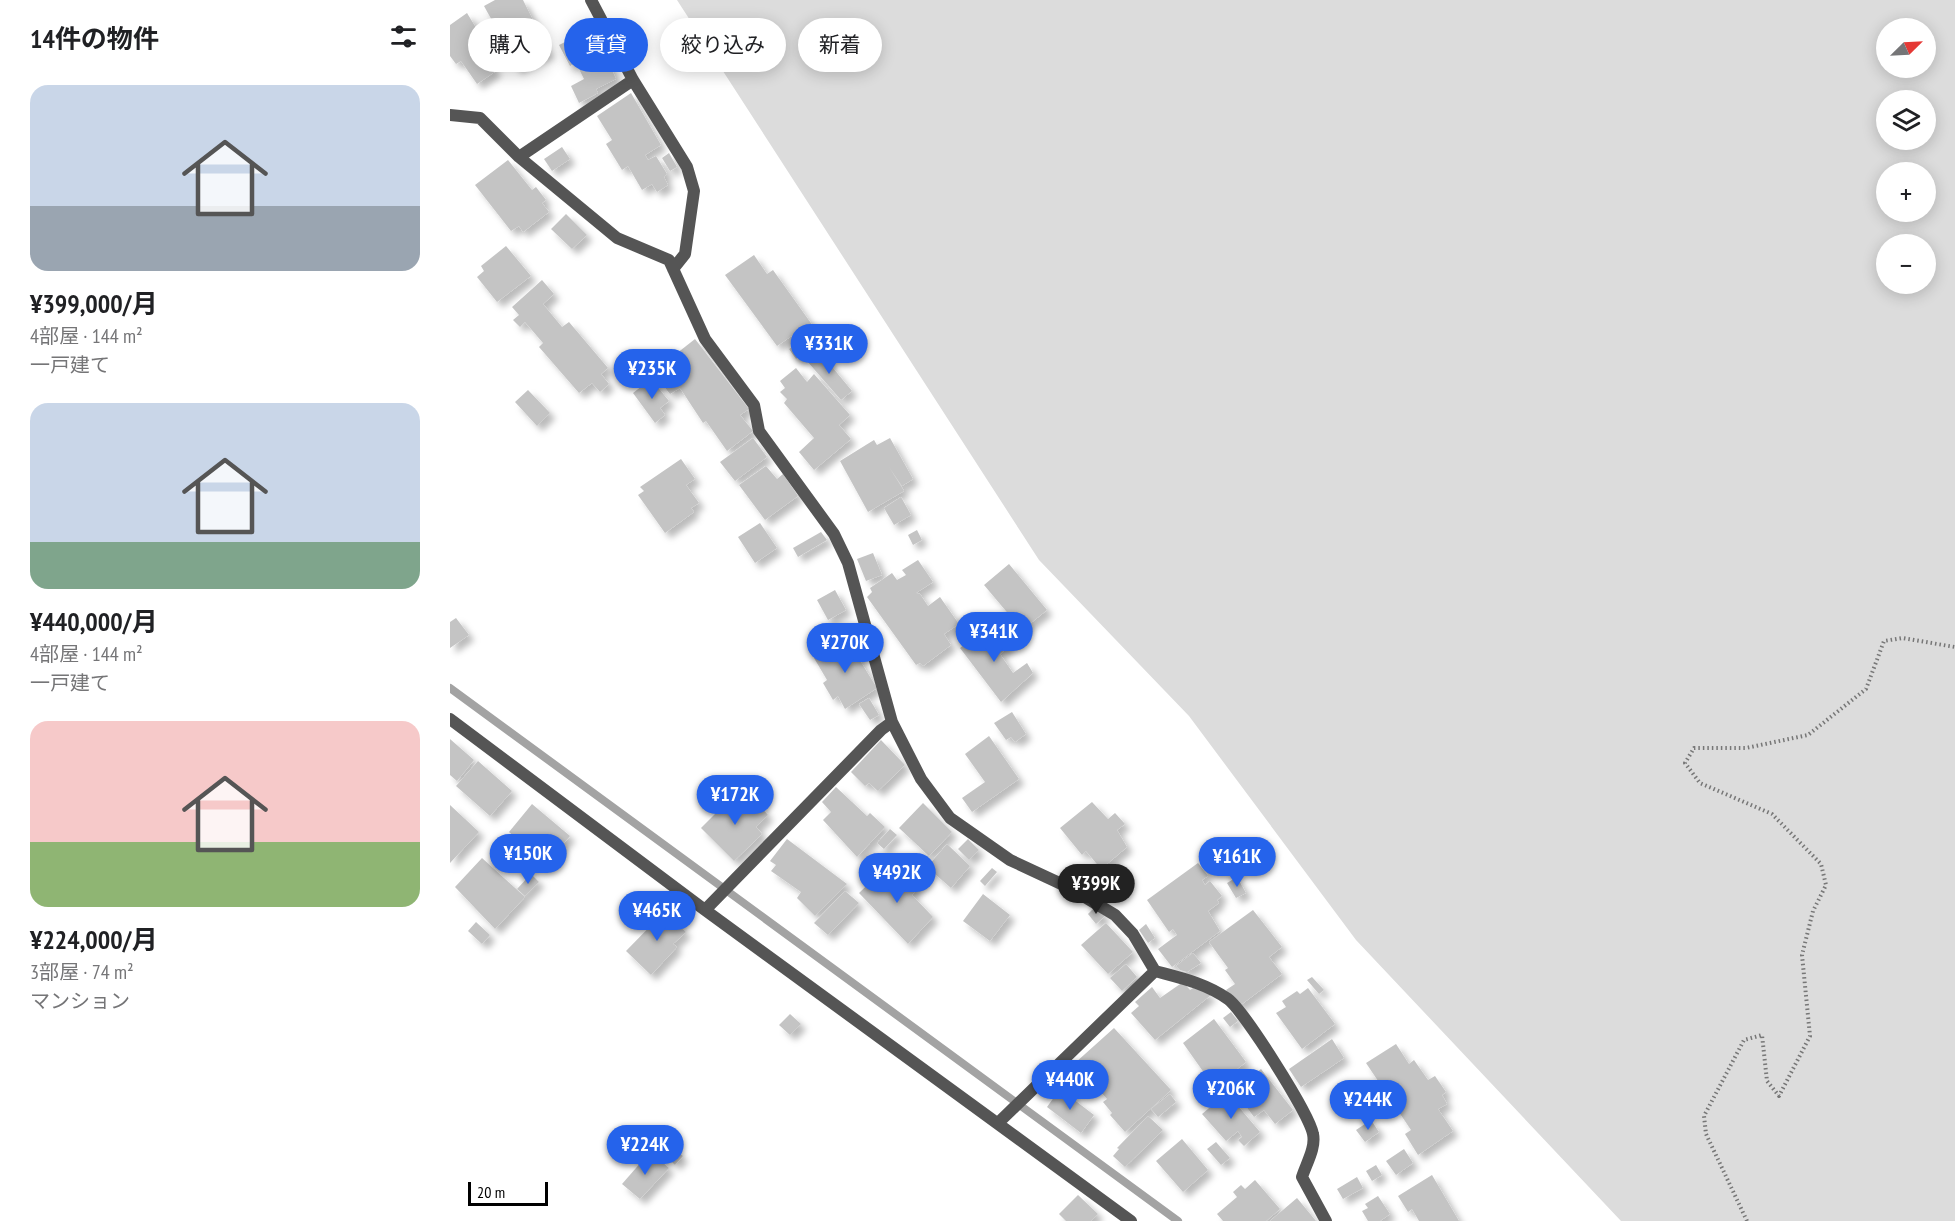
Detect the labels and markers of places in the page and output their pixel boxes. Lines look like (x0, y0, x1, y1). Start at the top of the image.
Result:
pin: ¥331K (787, 324, 871, 375)
pin: ¥235K (610, 349, 694, 400)
pin: ¥341K (952, 612, 1036, 663)
pin: ¥270K (803, 623, 887, 674)
pin: ¥172K (693, 775, 777, 826)
pin: ¥150K (486, 834, 570, 885)
pin: ¥161K (1195, 837, 1279, 888)
pin: ¥492K (855, 853, 939, 904)
pin: ¥399K (1054, 864, 1138, 915)
pin: ¥465K (615, 891, 699, 942)
pin: ¥440K (1028, 1060, 1112, 1111)
pin: ¥206K (1189, 1069, 1273, 1120)
pin: ¥244K (1326, 1080, 1410, 1131)
pin: ¥224K (603, 1125, 687, 1176)

